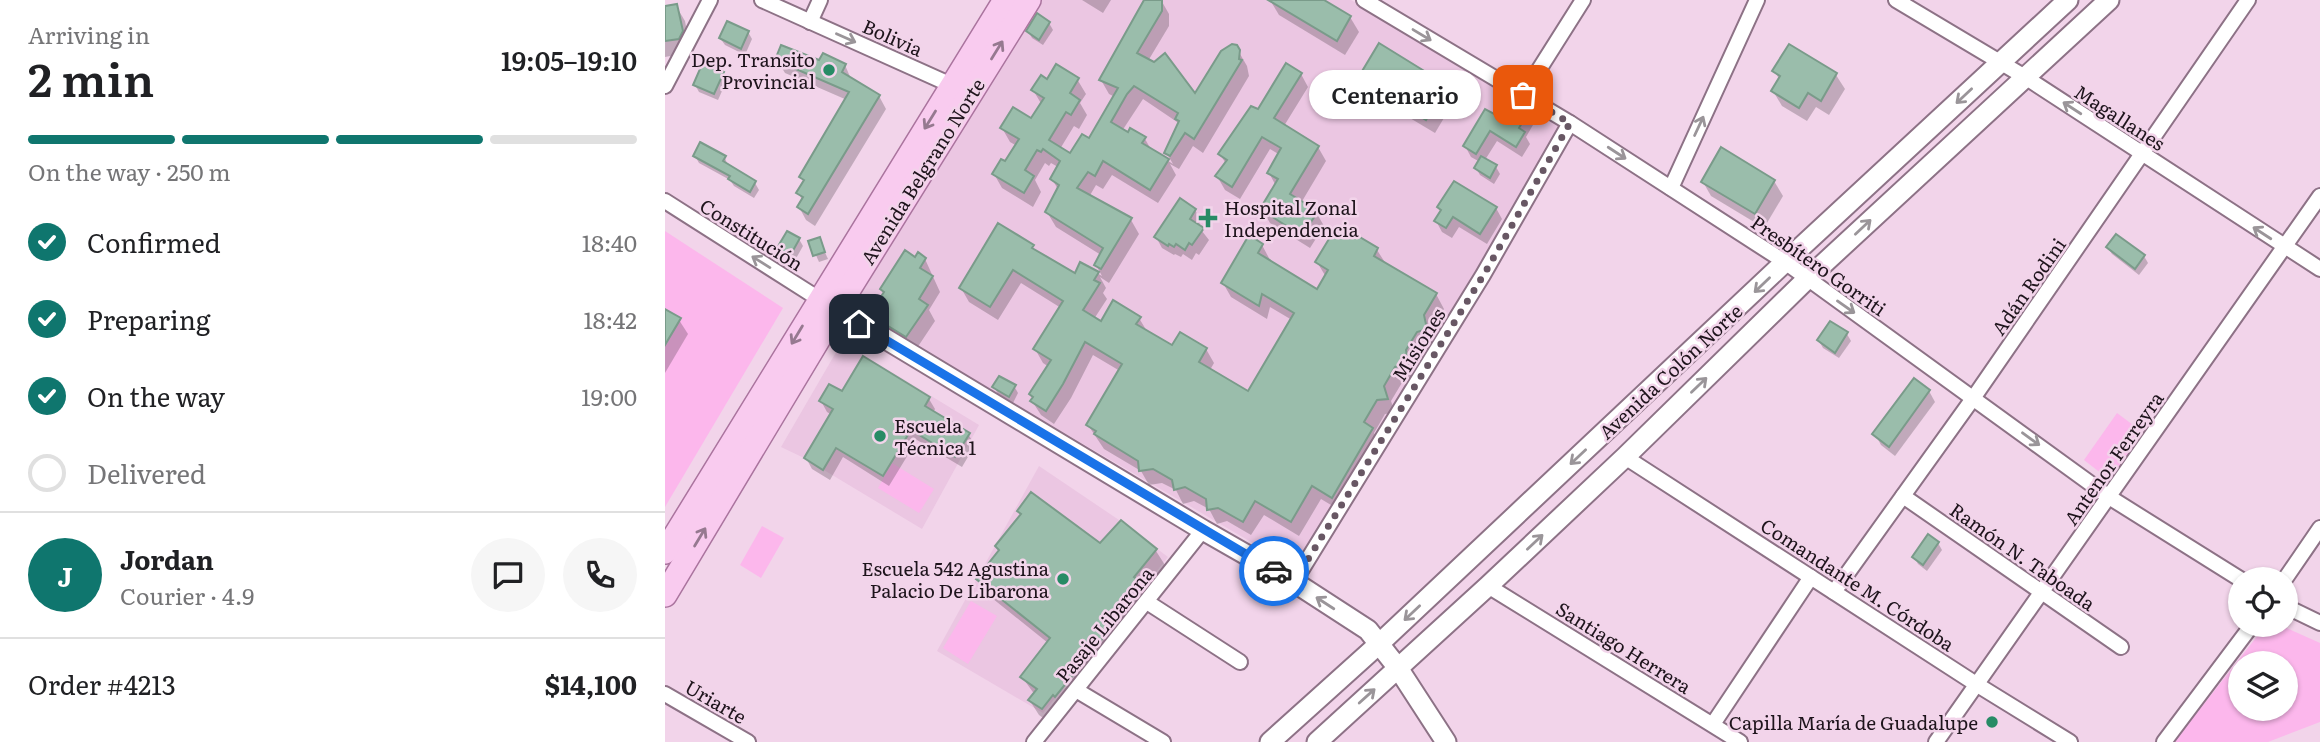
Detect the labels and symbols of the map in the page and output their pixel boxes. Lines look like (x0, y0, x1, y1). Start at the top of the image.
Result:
street label: Bolivia (858, 11, 928, 63)
one-way arrow (1412, 28, 1432, 42)
one-way arrow (835, 32, 857, 45)
one-way arrow (991, 40, 1005, 60)
place label: Dep. Transito Provincial (691, 45, 815, 95)
marker: Dep. Transito Provincial (821, 62, 837, 78)
pin (1493, 65, 1553, 125)
callout: Centenario (1309, 70, 1481, 119)
street label: Avenida Belgrano Norte (853, 72, 991, 270)
street label: Magallanes (2069, 77, 2171, 157)
one-way arrow (1956, 88, 1973, 105)
one-way arrow (2063, 101, 2082, 116)
one-way arrow (923, 110, 937, 130)
one-way arrow (1693, 116, 1706, 137)
one-way arrow (1606, 147, 1626, 161)
street label: Constitución (695, 191, 809, 277)
place label: Hospital Zonal Independencia (1224, 193, 1360, 243)
marker: Hospital Zonal Independencia (1198, 208, 1218, 228)
street label: Presbítero Gorriti (1746, 208, 1892, 322)
one-way arrow (1854, 219, 1871, 236)
one-way arrow (2253, 226, 2272, 241)
street label: Adán Rodini (1984, 232, 2072, 340)
one-way arrow (752, 255, 772, 269)
one-way arrow (1754, 276, 1771, 293)
pin (829, 294, 889, 354)
street label: Avenida Colón Norte (1592, 297, 1748, 445)
one-way arrow (1836, 300, 1855, 314)
street label: Misiones (1384, 302, 1452, 386)
one-way arrow (790, 324, 804, 344)
one-way arrow (1690, 377, 1707, 394)
street label: Antenor Ferreyra (2056, 385, 2170, 530)
place label: Escuela Técnica 1 (894, 411, 976, 461)
marker: Escuela Técnica 1 (872, 428, 888, 444)
one-way arrow (2021, 432, 2040, 447)
one-way arrow (1570, 449, 1587, 466)
street label: Ramón N. Taboada (1945, 495, 2102, 617)
street label: Comandante M. Córdoba (1756, 511, 1961, 658)
one-way arrow (694, 527, 708, 547)
one-way arrow (1526, 534, 1543, 551)
courier (1239, 536, 1309, 606)
place label: Escuela 542 Agustina Palacio De Libarona (861, 554, 1050, 604)
street label: Pasaje Libarona (1049, 560, 1160, 688)
marker: Escuela 542 Agustina Palacio De Libarona (1055, 571, 1071, 587)
street label: Santiago Herrera (1551, 594, 1698, 700)
one-way arrow (1316, 595, 1335, 610)
one-way arrow (1404, 604, 1421, 621)
street label: Uriarte (680, 672, 752, 730)
one-way arrow (1358, 688, 1376, 704)
place label: Capilla María de Guadalupe (1729, 708, 1978, 736)
marker: Capilla María de Guadalupe (1984, 714, 2000, 730)

